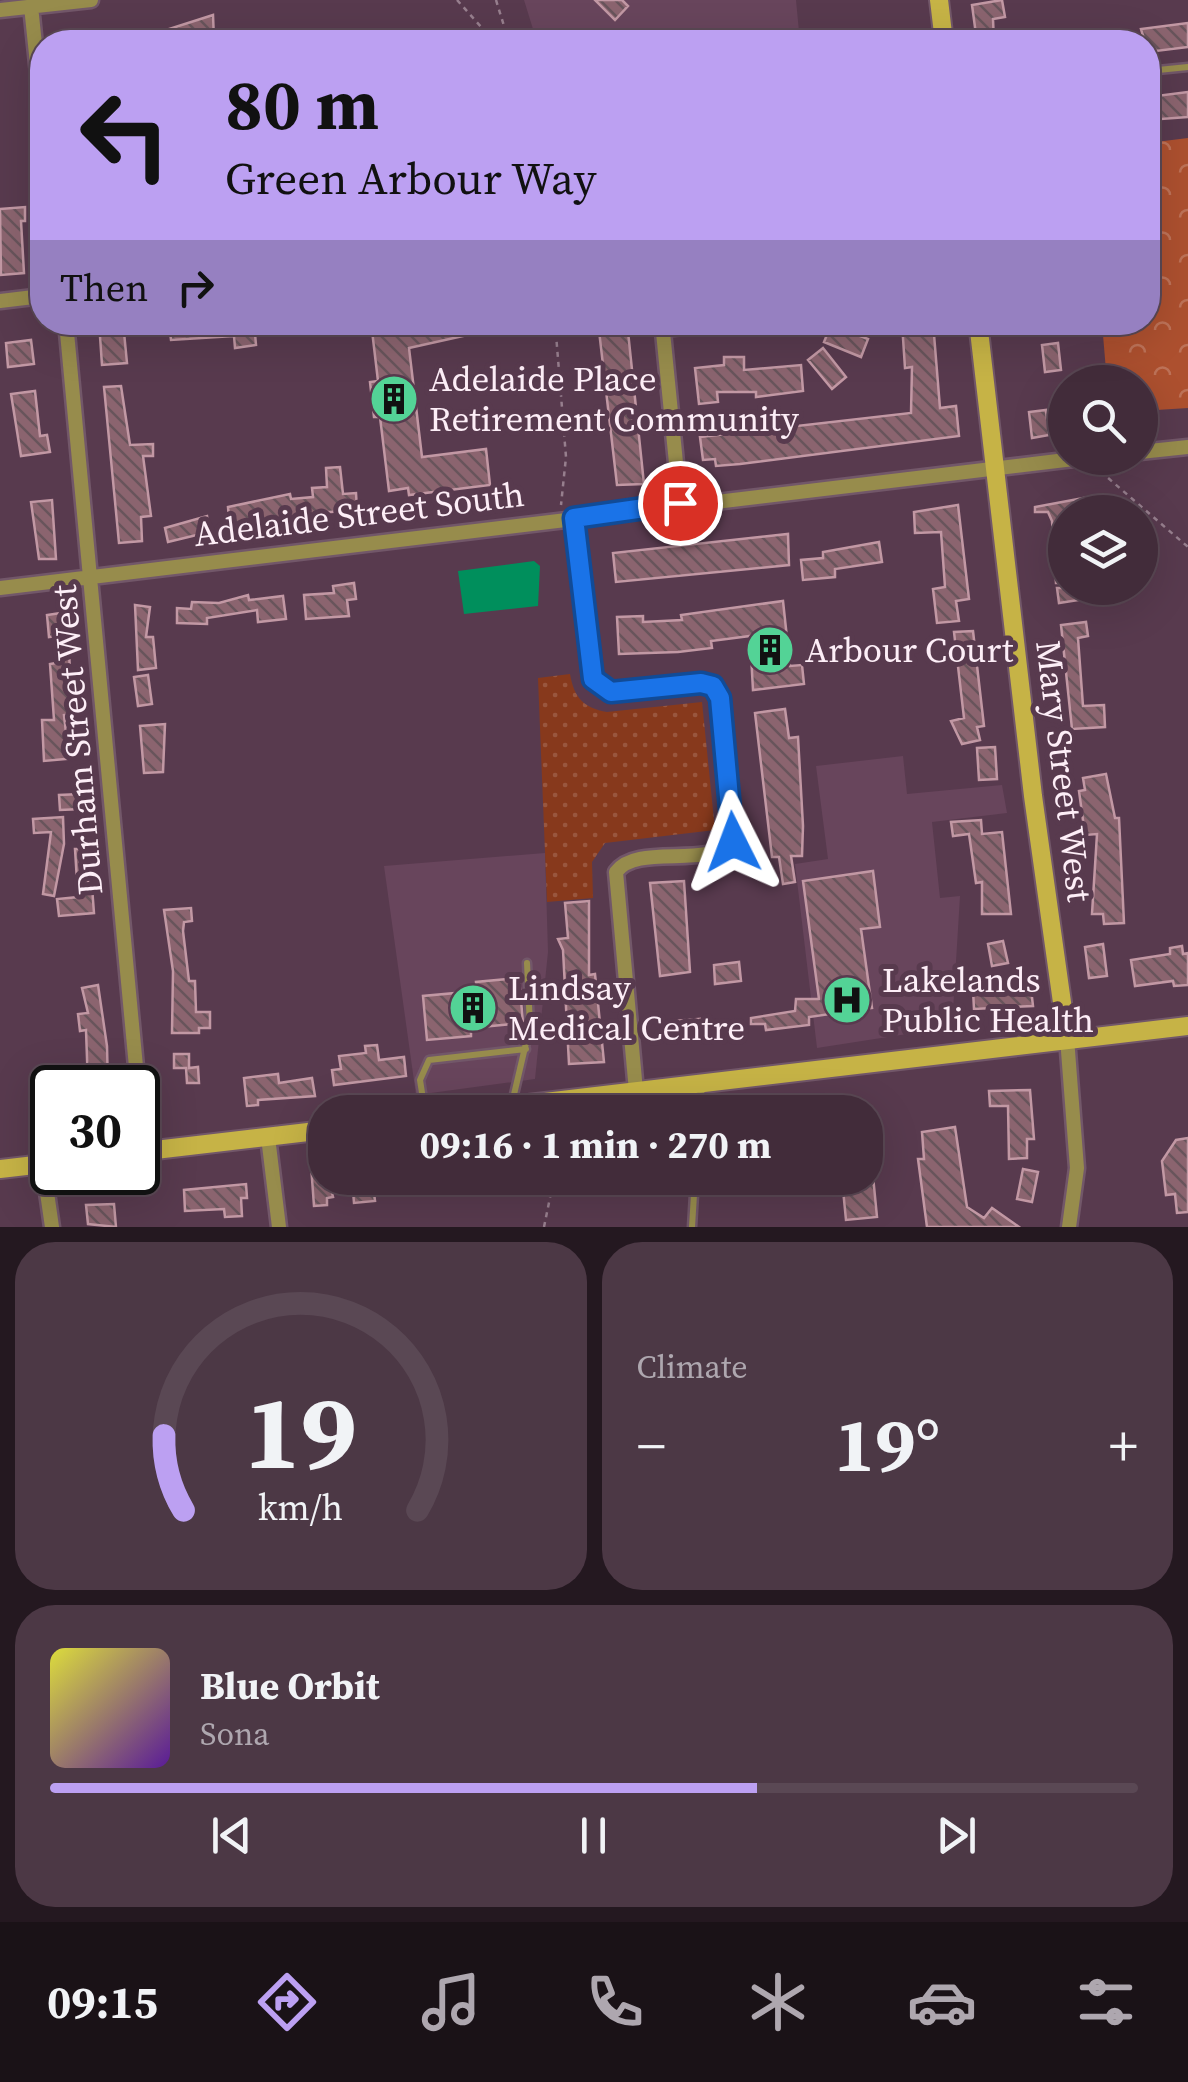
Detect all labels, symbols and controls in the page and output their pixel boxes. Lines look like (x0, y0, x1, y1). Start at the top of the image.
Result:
text: 80 m (225, 56, 379, 152)
icon: left (60, 70, 190, 200)
text: Green Arbour Way (225, 147, 597, 209)
icon: right (168, 260, 223, 315)
text: Then (60, 262, 148, 314)
place label: Adelaide Place Retirement Community (429, 355, 799, 443)
map controls (1048, 365, 1158, 605)
button: search (1048, 365, 1158, 475)
building icon: Adelaide Place Retirement Community (368, 373, 420, 425)
pin (638, 461, 723, 546)
street label: Adelaide Street South (191, 470, 527, 558)
icon: arrive (653, 476, 708, 531)
button: layers (1048, 495, 1158, 605)
street label: Durham Street West (39, 582, 114, 897)
building icon: Arbour Court (744, 624, 796, 676)
place label: Arbour Court (805, 626, 1014, 674)
street label: Mary Street West (1024, 638, 1104, 905)
position arrow (681, 790, 785, 894)
place label: Lakelands Public Health (882, 956, 1094, 1044)
place label: Lindsay Medical Centre (508, 964, 745, 1052)
hospital icon: Lakelands Public Health (821, 974, 873, 1026)
building icon: Lindsay Medical Centre (447, 982, 499, 1034)
speed limit sign: 30 (30, 1065, 160, 1195)
text: 09:16 · 1 min · 270 m (419, 1119, 772, 1171)
text: Climate (637, 1345, 748, 1389)
text: 19 (244, 1360, 357, 1503)
text: 19° (834, 1393, 940, 1496)
text: − (637, 1408, 666, 1483)
text: + (1109, 1408, 1138, 1483)
text: km/h (258, 1483, 343, 1532)
text: Blue Orbit (200, 1660, 380, 1712)
text: Sona (200, 1712, 270, 1756)
icon: previous (204, 1808, 259, 1863)
icon: pause (566, 1808, 621, 1863)
icon: next (929, 1808, 984, 1863)
icon: directions (252, 1967, 322, 2037)
icon: music (416, 1967, 486, 2037)
icon: phone (580, 1967, 650, 2037)
icon: climate (743, 1967, 813, 2037)
icon: car (907, 1967, 977, 2037)
icon: filters (1071, 1967, 1141, 2037)
text: 09:15 (47, 1971, 158, 2033)

